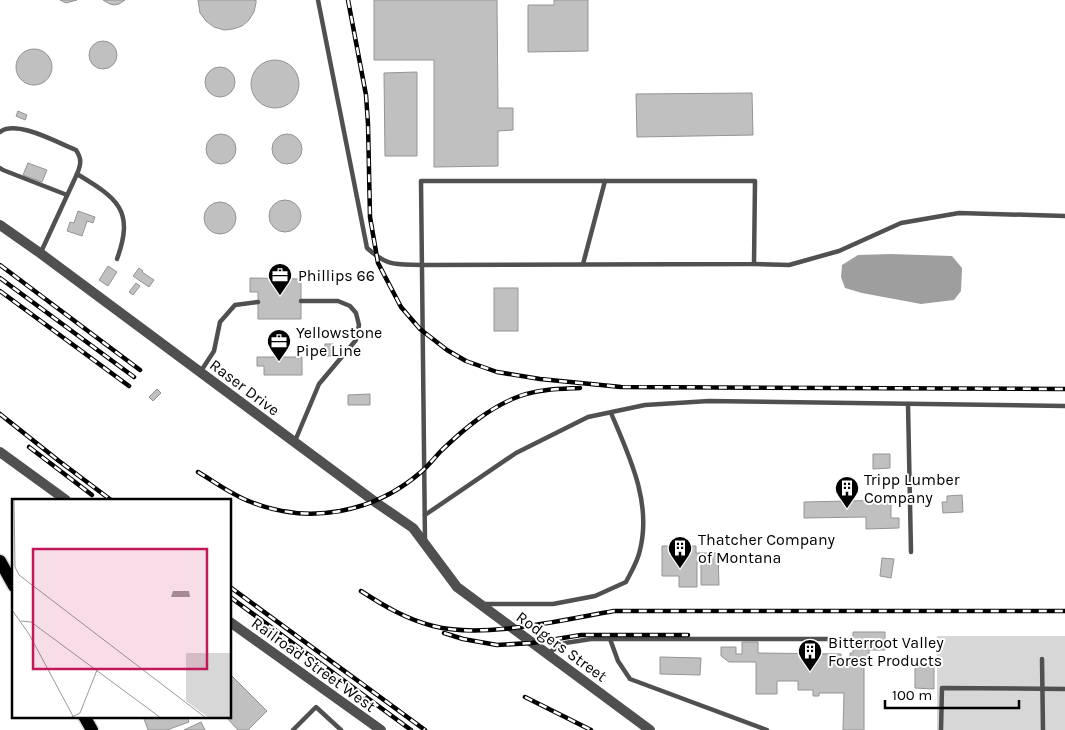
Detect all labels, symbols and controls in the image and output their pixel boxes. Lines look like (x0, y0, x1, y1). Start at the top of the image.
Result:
office icon: Phillips 66 (267, 262, 293, 296)
place label: Phillips 66 (298, 266, 375, 285)
place label: Yellowstone Pipe Line (296, 323, 382, 360)
office icon: Yellowstone Pipe Line (266, 328, 292, 362)
street label: Raser Drive (206, 355, 283, 420)
place label: Tripp Lumber Company (864, 470, 960, 507)
building icon: Tripp Lumber Company (834, 475, 860, 509)
inset map (12, 499, 231, 718)
place label: Thatcher Company of Montana (698, 530, 836, 567)
building icon: Thatcher Company of Montana (667, 535, 693, 569)
street label: Rodgers Street (513, 607, 611, 686)
street label: Railroad Street West (248, 613, 379, 716)
place label: Bitterroot Valley Forest Products (828, 633, 944, 670)
building icon: Bitterroot Valley Forest Products (797, 638, 823, 672)
scale bar (885, 678, 1019, 710)
text: 100 m (892, 686, 932, 704)

